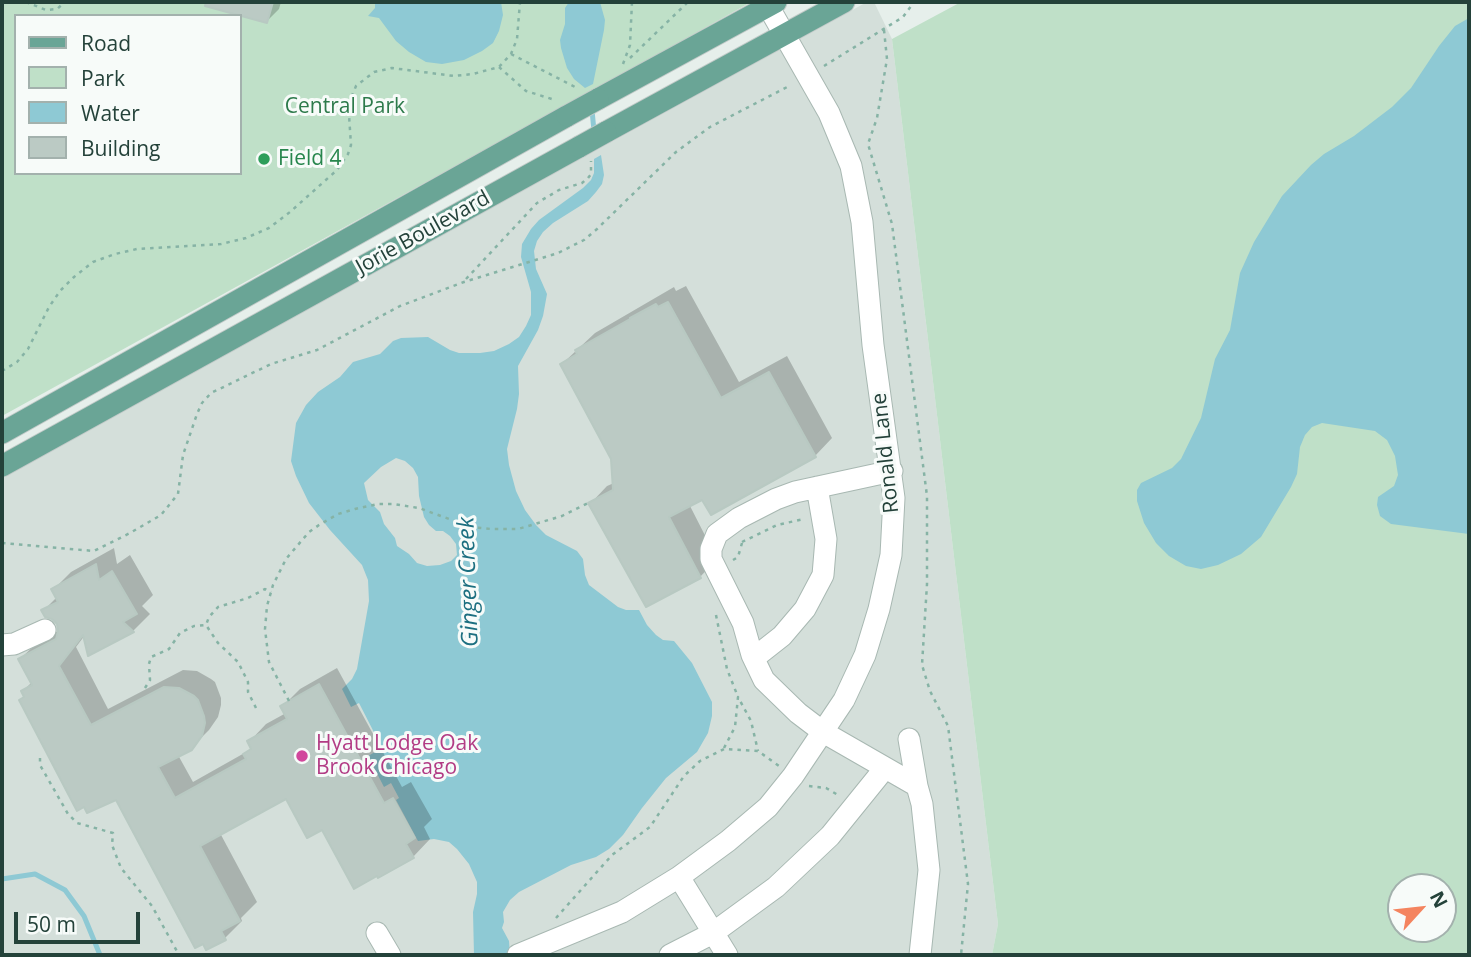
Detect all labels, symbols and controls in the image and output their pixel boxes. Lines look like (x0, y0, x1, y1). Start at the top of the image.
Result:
legend (14, 14, 242, 175)
text: Road (81, 29, 131, 57)
text: Park (81, 64, 125, 92)
park label: Central Park (285, 94, 405, 120)
text: Water (81, 99, 140, 127)
text: Building (81, 134, 160, 162)
place label: Field 4 (278, 146, 342, 172)
marker: Field 4 (256, 151, 272, 167)
street label: Jorie Boulevard (352, 186, 494, 280)
street label: Ronald Lane (867, 391, 905, 515)
water label: Ginger Creek (453, 517, 485, 647)
place label: Hyatt Lodge Oak Brook Chicago (316, 731, 478, 781)
marker: Hyatt Lodge Oak Brook Chicago (294, 748, 310, 764)
north arrow (1387, 873, 1457, 943)
text: N (1424, 887, 1454, 912)
scale bar (18, 898, 144, 942)
text: 50 m (27, 910, 76, 938)

